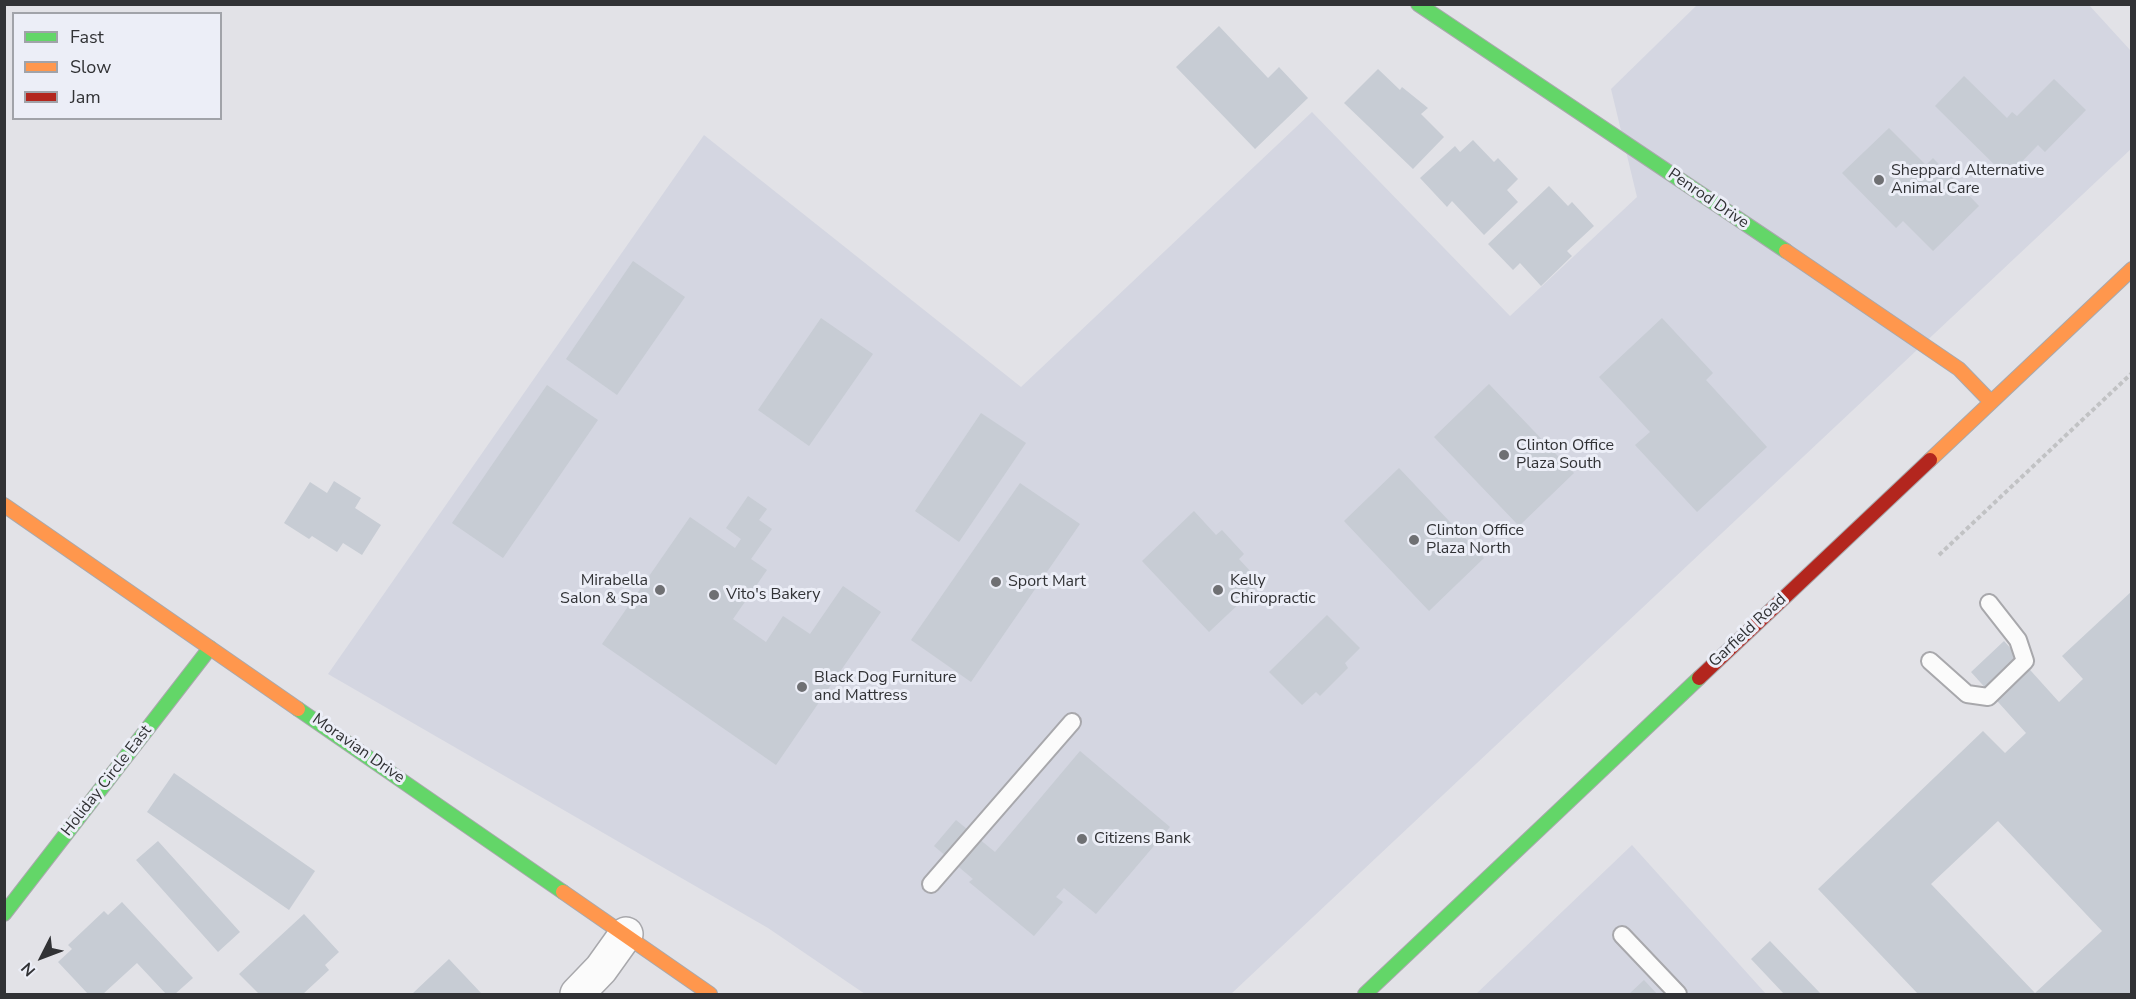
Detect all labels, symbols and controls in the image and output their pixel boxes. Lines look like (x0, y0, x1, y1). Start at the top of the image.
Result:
legend (12, 12, 222, 120)
text: Fast (70, 25, 104, 49)
text: Slow (70, 55, 111, 79)
text: Jam (70, 85, 101, 109)
place label: Sheppard Alternative Animal Care (1891, 161, 2044, 199)
street label: Penrod Drive (1664, 165, 1752, 233)
marker: Sheppard Alternative Animal Care (1872, 173, 1886, 187)
place label: Clinton Office Plaza South (1516, 436, 1614, 474)
marker: Clinton Office Plaza South (1497, 448, 1511, 462)
place label: Clinton Office Plaza North (1426, 521, 1524, 559)
marker: Clinton Office Plaza North (1407, 533, 1421, 547)
place label: Mirabella Salon & Spa (560, 571, 648, 609)
place label: Kelly Chiropractic (1230, 571, 1316, 609)
place label: Sport Mart (1008, 572, 1086, 592)
marker: Sport Mart (989, 575, 1003, 589)
marker: Mirabella Salon & Spa (653, 583, 667, 597)
marker: Kelly Chiropractic (1211, 583, 1225, 597)
place label: Vito's Bakery (726, 585, 821, 605)
marker: Vito's Bakery (707, 588, 721, 602)
street label: Garfield Road (1705, 590, 1791, 672)
place label: Black Dog Furniture and Mattress (814, 668, 957, 706)
marker: Black Dog Furniture and Mattress (795, 680, 809, 694)
street label: Moravian Drive (308, 710, 408, 788)
street label: Holiday Circle East (58, 722, 156, 840)
place label: Citizens Bank (1094, 829, 1191, 849)
marker: Citizens Bank (1075, 832, 1089, 846)
north arrow (12, 927, 72, 987)
text: N (16, 957, 41, 981)

